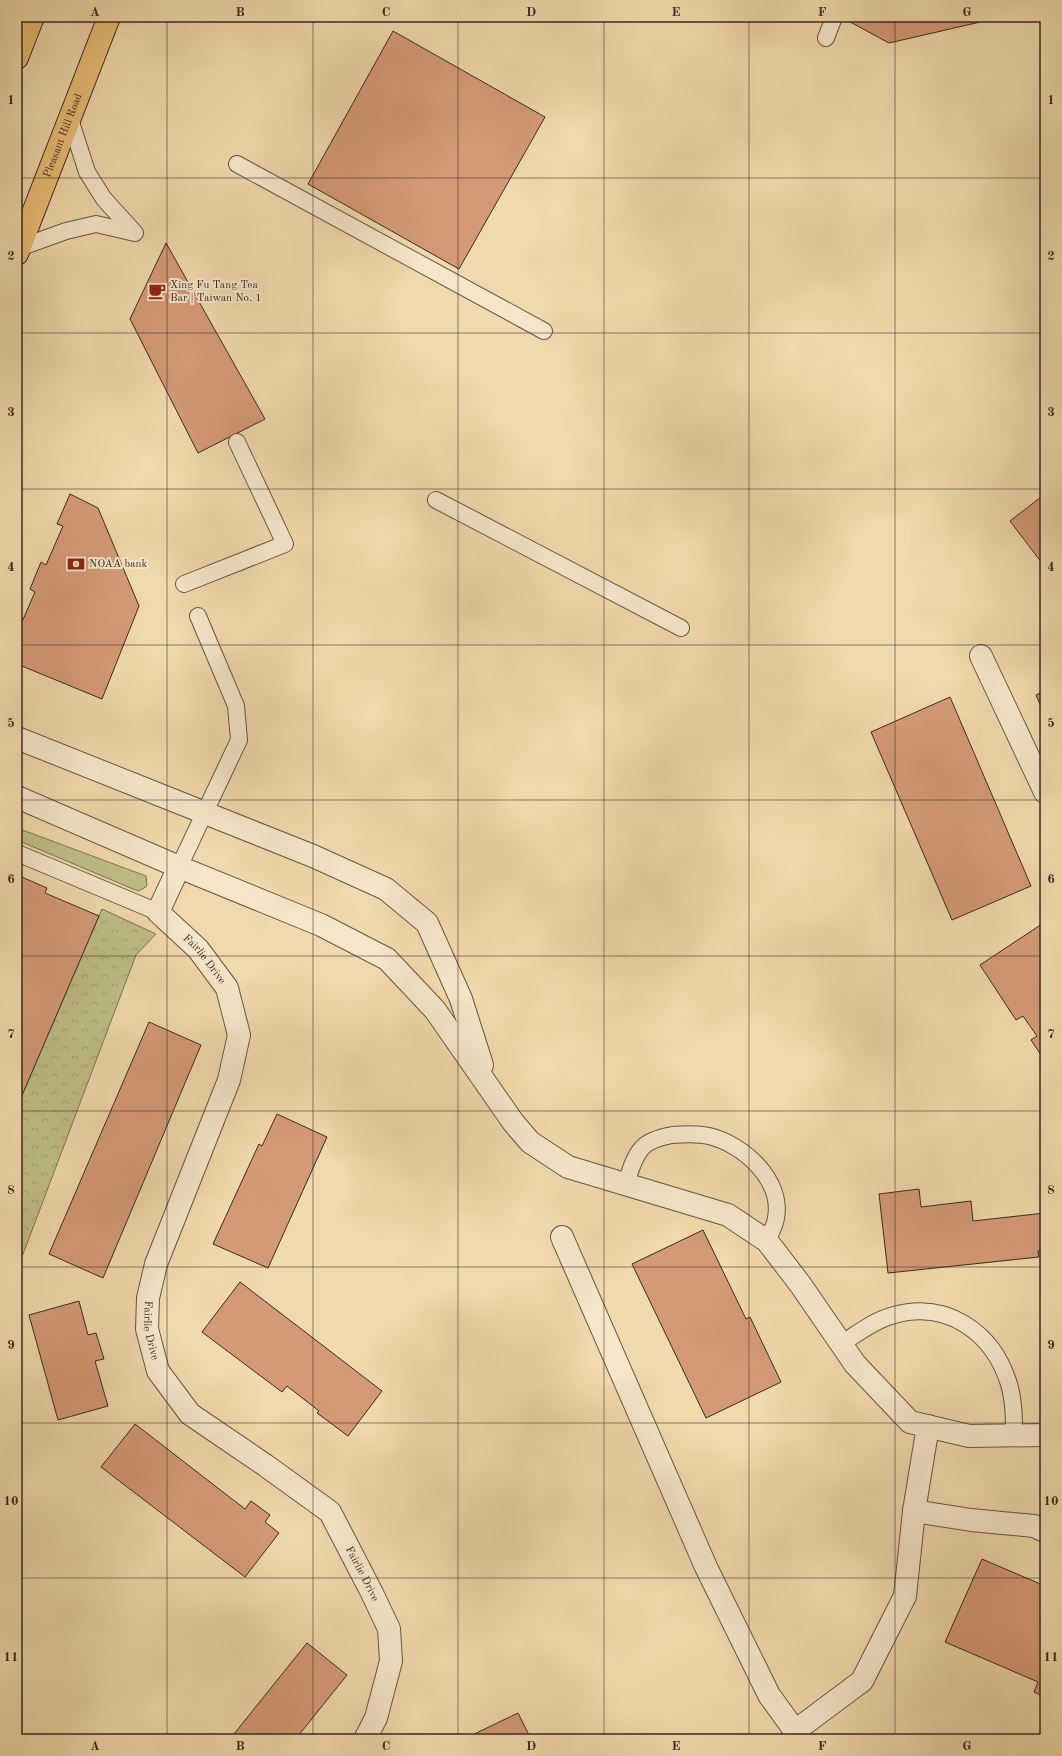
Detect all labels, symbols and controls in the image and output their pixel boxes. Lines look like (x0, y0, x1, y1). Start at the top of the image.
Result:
text: A (90, 6, 100, 19)
text: B (235, 6, 245, 19)
text: C (382, 6, 390, 19)
text: D (526, 6, 536, 19)
text: E (672, 6, 681, 19)
text: F (818, 6, 827, 19)
text: G (962, 6, 972, 19)
street label: Pleasant Hill Road (42, 92, 84, 179)
text: 1 (7, 94, 15, 107)
text: 1 (1047, 94, 1055, 107)
text: 2 (7, 250, 15, 263)
text: 2 (1047, 250, 1055, 263)
place label: Xing Fu Tang Tea Bar | Taiwan No. 1 (170, 280, 262, 304)
cafe icon: Xing Fu Tang Tea Bar | Taiwan No. 1 (147, 281, 167, 301)
text: 3 (7, 406, 15, 419)
text: 3 (1047, 406, 1055, 419)
bank icon: NOAA bank (66, 554, 86, 574)
place label: NOAA bank (89, 559, 147, 570)
text: 4 (7, 561, 15, 574)
text: 4 (1047, 561, 1055, 574)
text: 5 (7, 717, 15, 730)
text: 5 (1047, 717, 1055, 730)
text: 6 (7, 873, 15, 886)
text: 6 (1047, 873, 1055, 886)
street label: Fairlie Drive (181, 933, 227, 986)
text: 7 (7, 1028, 15, 1041)
text: 7 (1047, 1028, 1055, 1041)
text: 8 (7, 1184, 15, 1197)
text: 8 (1047, 1184, 1055, 1197)
street label: Fairlie Drive (141, 1300, 160, 1361)
text: 9 (7, 1339, 15, 1352)
text: 9 (1047, 1339, 1055, 1352)
text: 10 (3, 1495, 19, 1508)
text: 10 (1043, 1495, 1059, 1508)
street label: Fairlie Drive (343, 1545, 381, 1603)
text: 11 (3, 1651, 19, 1664)
text: 11 (1043, 1651, 1059, 1664)
text: A (90, 1740, 100, 1753)
text: B (235, 1740, 245, 1753)
text: C (382, 1740, 390, 1753)
text: D (526, 1740, 536, 1753)
text: E (672, 1740, 681, 1753)
text: F (818, 1740, 827, 1753)
text: G (962, 1740, 972, 1753)

